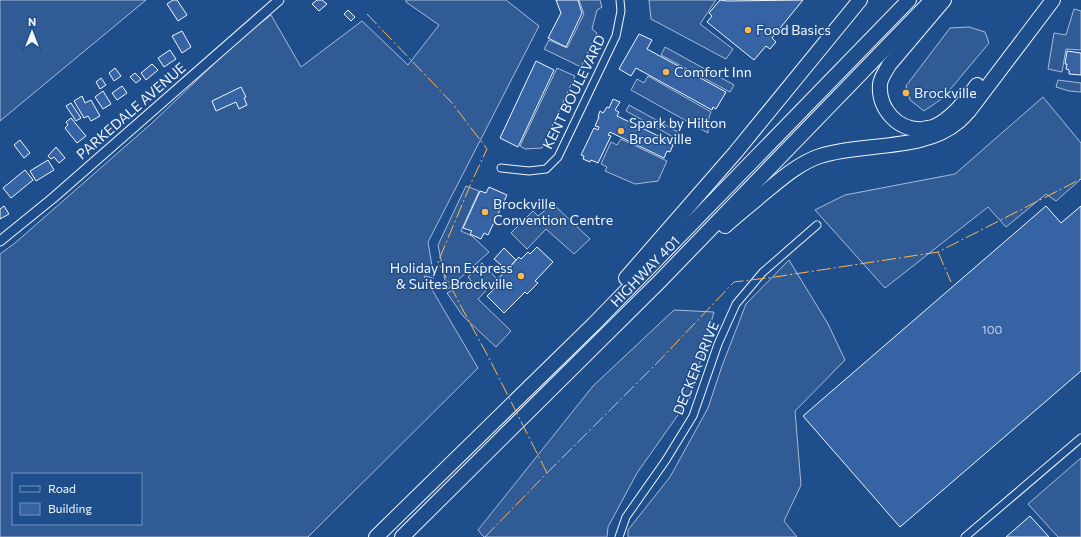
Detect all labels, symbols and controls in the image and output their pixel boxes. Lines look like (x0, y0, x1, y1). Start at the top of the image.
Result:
north arrow (12, 12, 52, 52)
text: N (28, 15, 36, 28)
place label: Food Basics (756, 21, 831, 38)
marker: Food Basics (743, 25, 753, 35)
street label: KENT BOULEVARD (539, 32, 609, 152)
street label: PARKEDALE AVENUE (73, 59, 189, 163)
place label: Comfort Inn (674, 63, 752, 80)
marker: Comfort Inn (661, 67, 671, 77)
place label: Brockville (914, 84, 977, 101)
marker: Brockville (901, 88, 911, 98)
place label: Spark by Hilton Brockville (629, 114, 726, 147)
marker: Spark by Hilton Brockville (616, 126, 626, 136)
place label: Brockville Convention Centre (493, 195, 613, 228)
marker: Brockville Convention Centre (480, 207, 490, 217)
street label: HIGHWAY 401 (606, 232, 683, 310)
place label: Holiday Inn Express & Suites Brockville (390, 259, 513, 292)
marker: Holiday Inn Express & Suites Brockville (516, 271, 526, 281)
street label: DECKER DRIVE (669, 319, 722, 417)
house number: 100 (982, 322, 1003, 336)
legend (12, 473, 142, 525)
text: Road (48, 481, 76, 495)
text: Building (48, 501, 92, 515)

